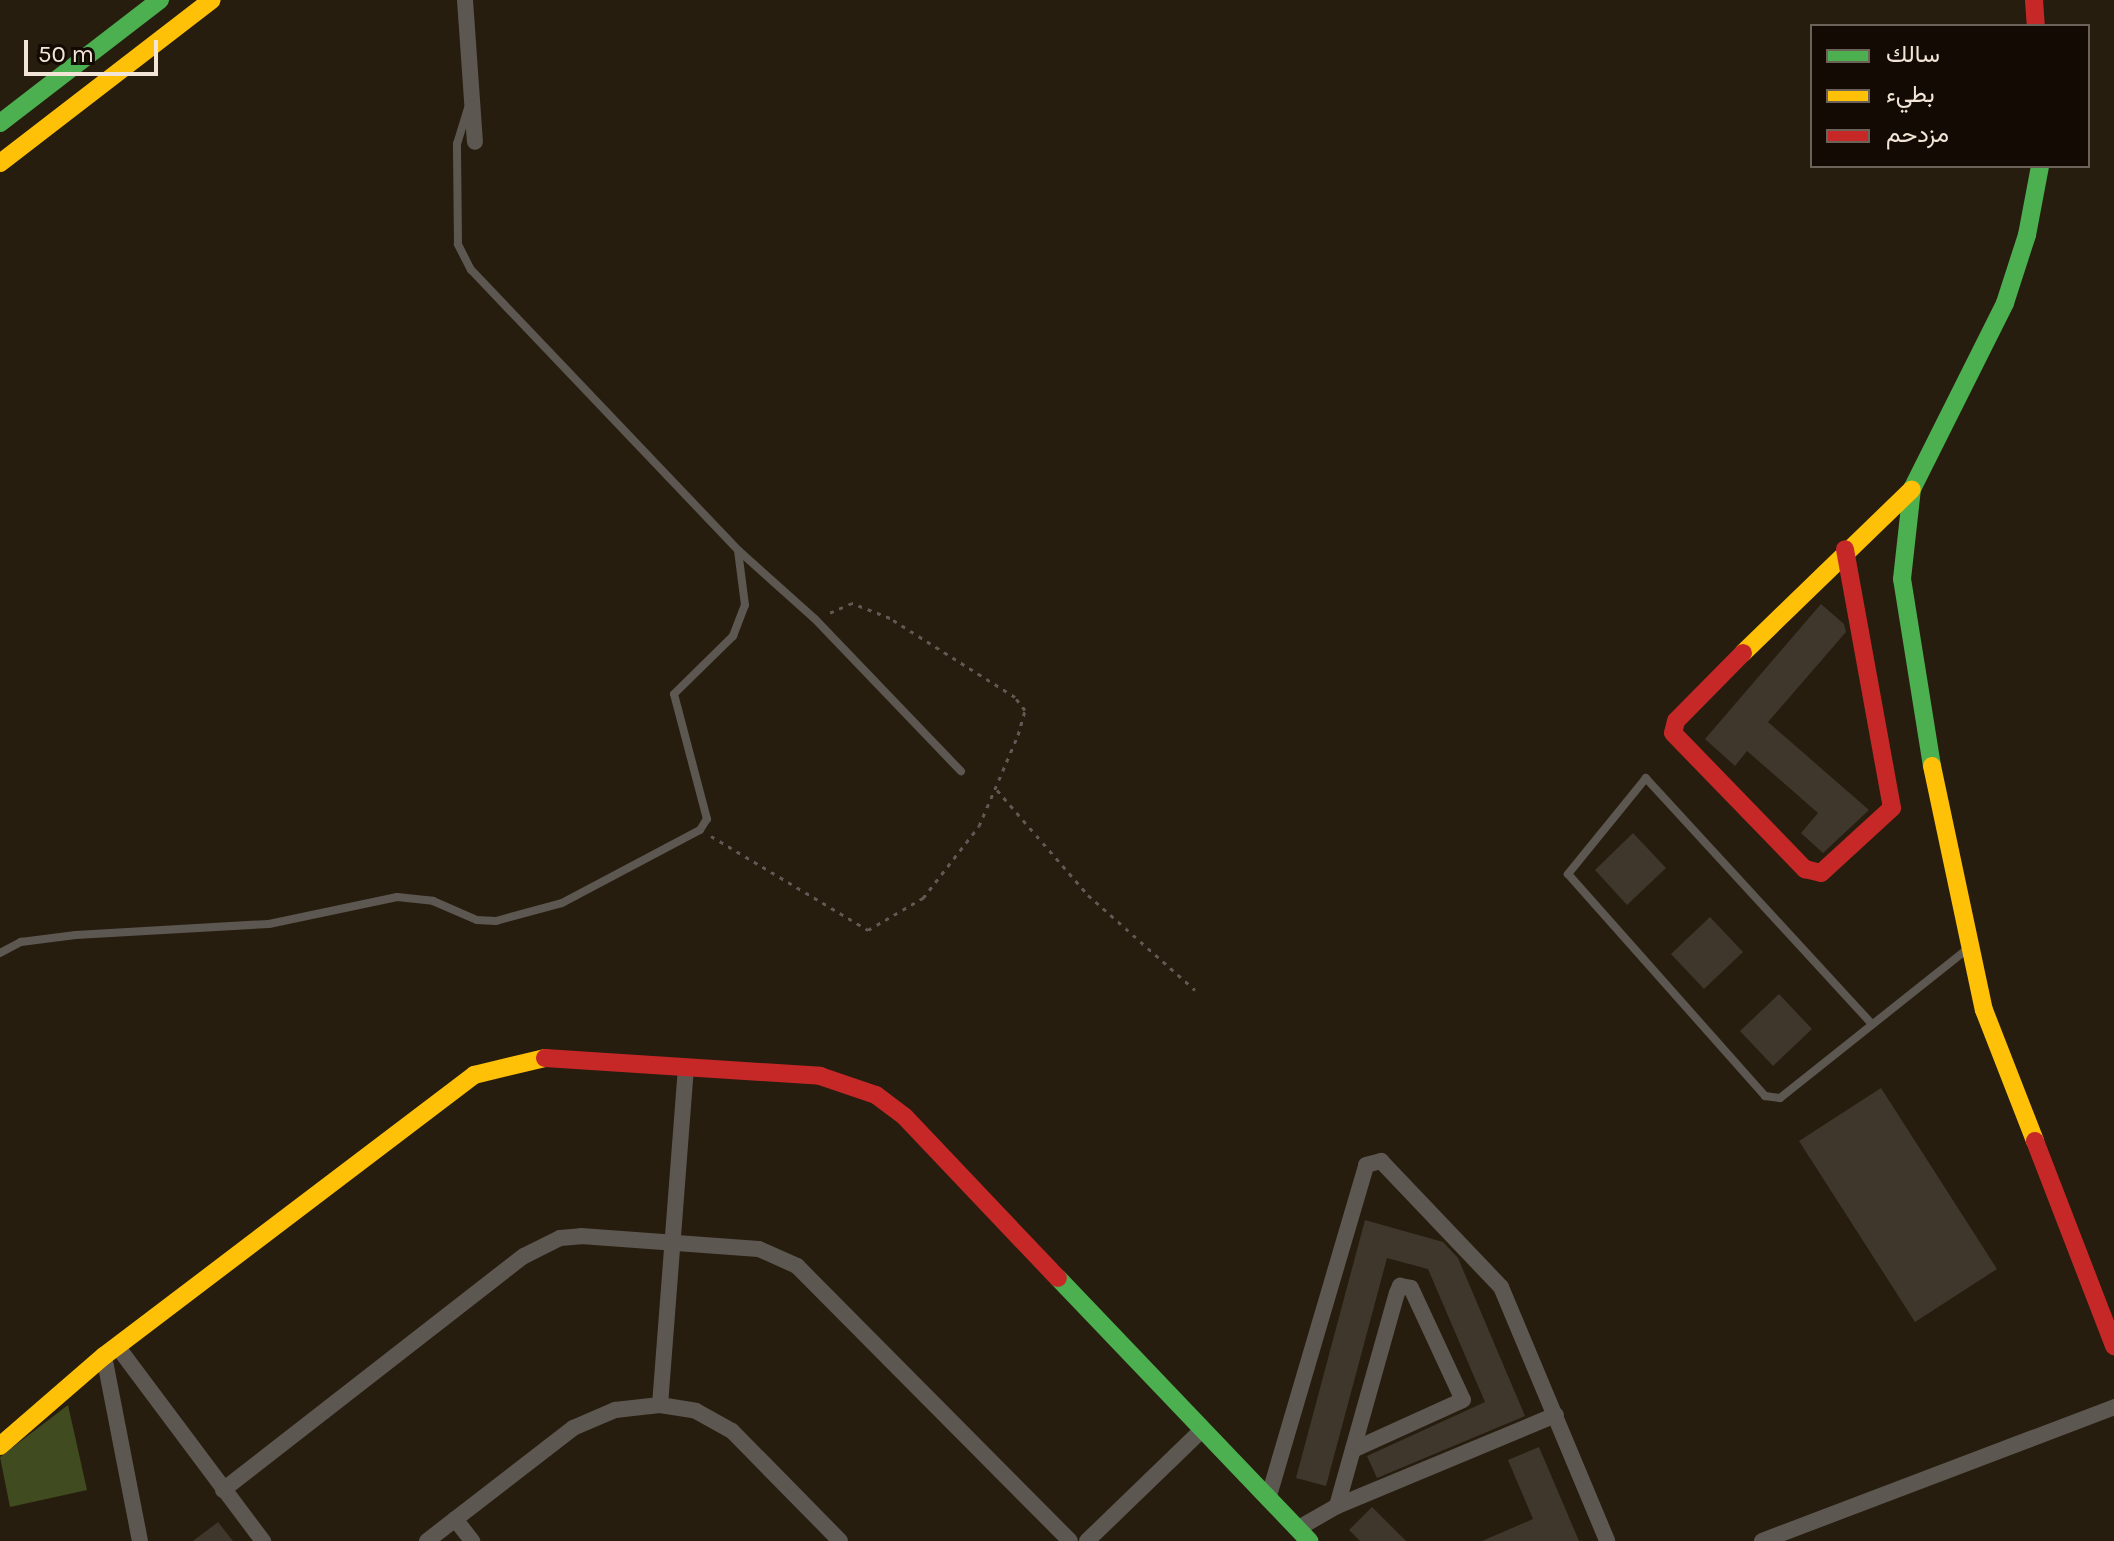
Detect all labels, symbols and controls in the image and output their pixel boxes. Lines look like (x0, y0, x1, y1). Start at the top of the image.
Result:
scale bar (28, 24, 162, 74)
legend (1810, 24, 2090, 168)
text: 50 m (38, 40, 94, 68)
text: سالك (1886, 40, 1940, 68)
text: بطيء (1886, 80, 1935, 108)
text: مزدحم (1886, 120, 1949, 148)

